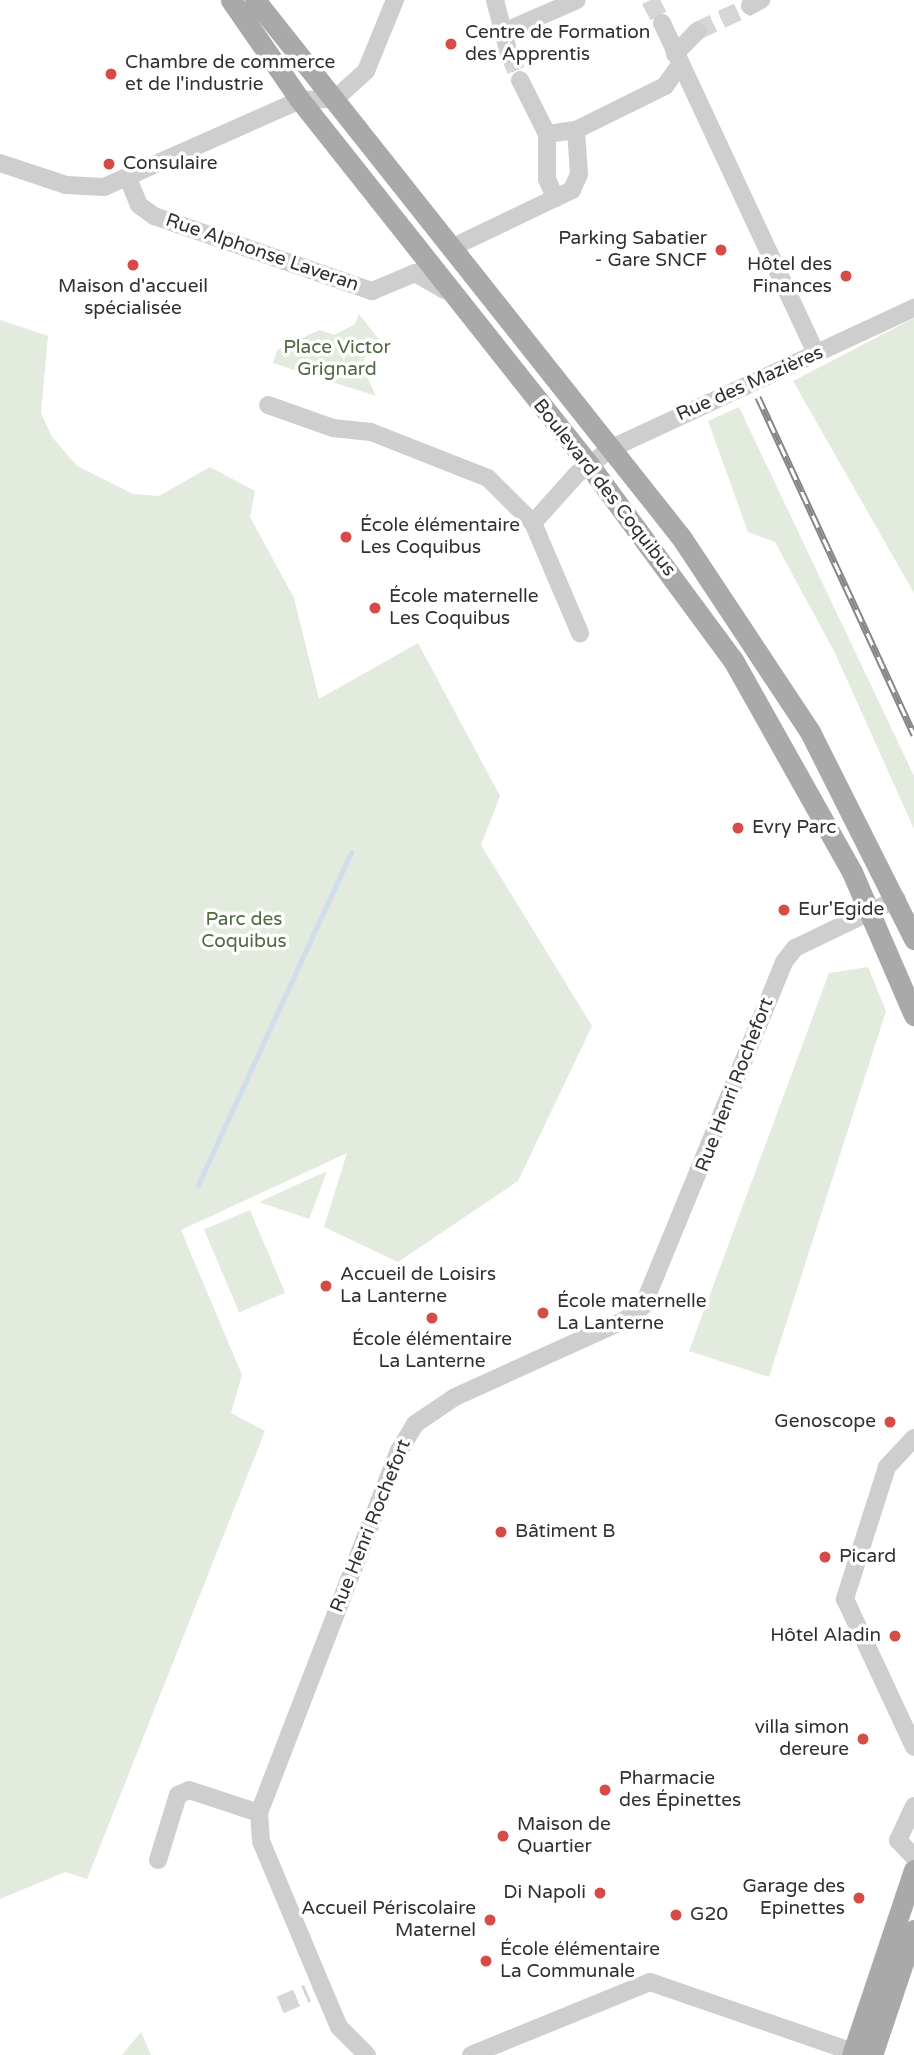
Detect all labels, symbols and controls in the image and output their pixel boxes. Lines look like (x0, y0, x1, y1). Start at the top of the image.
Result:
place label: Centre de Formation des Apprentis (465, 22, 650, 66)
marker: Centre de Formation des Apprentis (443, 36, 459, 52)
place label: Chambre de commerce et de l'industrie (125, 52, 335, 96)
marker: Chambre de commerce et de l'industrie (103, 66, 119, 82)
place label: Consulaire (123, 153, 218, 175)
marker: Consulaire (101, 156, 117, 172)
street label: Rue Alphonse Laveran (162, 209, 362, 297)
place label: Parking Sabatier - Gare SNCF (558, 228, 707, 272)
marker: Parking Sabatier - Gare SNCF (713, 242, 729, 258)
place label: Hôtel des Finances (747, 254, 832, 298)
marker: Maison d'accueil spécialisée (125, 257, 141, 273)
marker: Hôtel des Finances (838, 268, 854, 284)
place label: Maison d'accueil spécialisée (58, 276, 208, 320)
park label: Place Victor Grignard (283, 337, 391, 381)
street label: Rue des Mazières (673, 341, 827, 427)
street label: Boulevard des Coquibus (528, 395, 680, 581)
place label: École élémentaire Les Coquibus (360, 515, 520, 559)
marker: École élémentaire Les Coquibus (338, 529, 354, 545)
place label: École maternelle Les Coquibus (389, 586, 538, 630)
marker: École maternelle Les Coquibus (367, 600, 383, 616)
place label: Evry Parc (752, 817, 836, 839)
marker: Evry Parc (730, 820, 746, 836)
place label: Eur'Egide (798, 899, 884, 921)
marker: Eur'Egide (776, 902, 792, 918)
park label: Parc des Coquibus (201, 909, 287, 953)
street label: Rue Henri Rochefort (691, 995, 779, 1175)
place label: Accueil de Loisirs La Lanterne (340, 1264, 496, 1308)
marker: Accueil de Loisirs La Lanterne (318, 1278, 334, 1294)
place label: École maternelle La Lanterne (557, 1291, 706, 1335)
marker: École maternelle La Lanterne (535, 1305, 551, 1321)
marker: École élémentaire La Lanterne (424, 1310, 440, 1326)
place label: École élémentaire La Lanterne (352, 1329, 512, 1373)
place label: Genoscope (774, 1411, 876, 1433)
marker: Genoscope (882, 1414, 898, 1430)
street label: Rue Henri Rochefort (326, 1436, 416, 1616)
place label: Bâtiment B (515, 1521, 616, 1543)
marker: Bâtiment B (493, 1524, 509, 1540)
place label: Picard (839, 1546, 896, 1568)
marker: Picard (817, 1549, 833, 1565)
place label: Hôtel Aladin (770, 1625, 881, 1647)
marker: Hôtel Aladin (887, 1628, 903, 1644)
place label: villa simon dereure (755, 1717, 849, 1761)
marker: villa simon dereure (855, 1731, 871, 1747)
place label: Pharmacie des Épinettes (619, 1768, 741, 1812)
marker: Pharmacie des Épinettes (597, 1782, 613, 1798)
place label: Maison de Quartier (517, 1814, 611, 1858)
marker: Maison de Quartier (495, 1828, 511, 1844)
place label: Garage des Epinettes (742, 1876, 845, 1920)
place label: Di Napoli (503, 1882, 586, 1904)
marker: Di Napoli (592, 1885, 608, 1901)
marker: Garage des Epinettes (851, 1890, 867, 1906)
place label: Accueil Périscolaire Maternel (301, 1898, 476, 1942)
place label: G20 (690, 1904, 728, 1926)
marker: G20 (668, 1907, 684, 1923)
marker: Accueil Périscolaire Maternel (482, 1912, 498, 1928)
place label: École élémentaire La Communale (500, 1939, 660, 1983)
marker: École élémentaire La Communale (478, 1953, 494, 1969)

